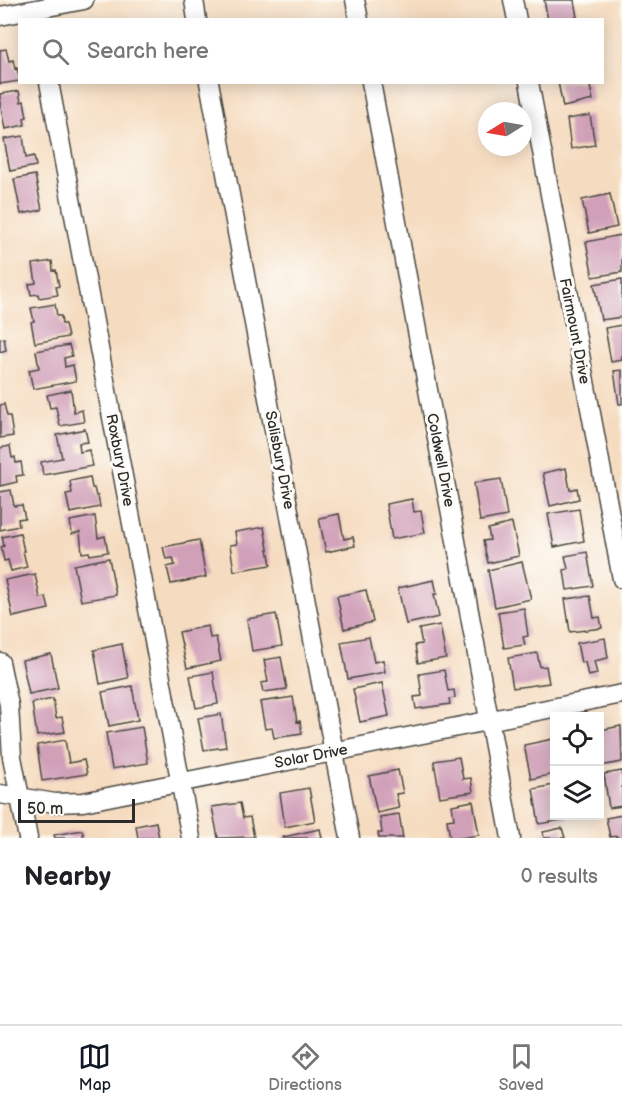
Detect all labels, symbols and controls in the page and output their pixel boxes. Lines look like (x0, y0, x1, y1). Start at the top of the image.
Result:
search box (18, 18, 604, 84)
icon: search (39, 35, 72, 68)
text: Search here (87, 38, 209, 65)
north arrow (478, 102, 532, 156)
street label: Fairmount Drive (555, 277, 594, 386)
street label: Salisbury Drive (261, 409, 298, 511)
street label: Roxbury Drive (101, 412, 138, 508)
street label: Coldwell Drive (422, 412, 459, 509)
map controls (550, 712, 604, 820)
button: locate (550, 712, 604, 766)
street label: Solar Drive (273, 740, 349, 773)
button: layers (550, 766, 604, 820)
scale bar (18, 796, 135, 824)
text: 50 m (27, 800, 63, 819)
text: Nearby (24, 862, 111, 893)
text: 0 results (521, 865, 598, 889)
tab: Map (78, 1040, 111, 1095)
tab: Directions (268, 1040, 342, 1095)
tab: Saved (499, 1040, 544, 1095)

